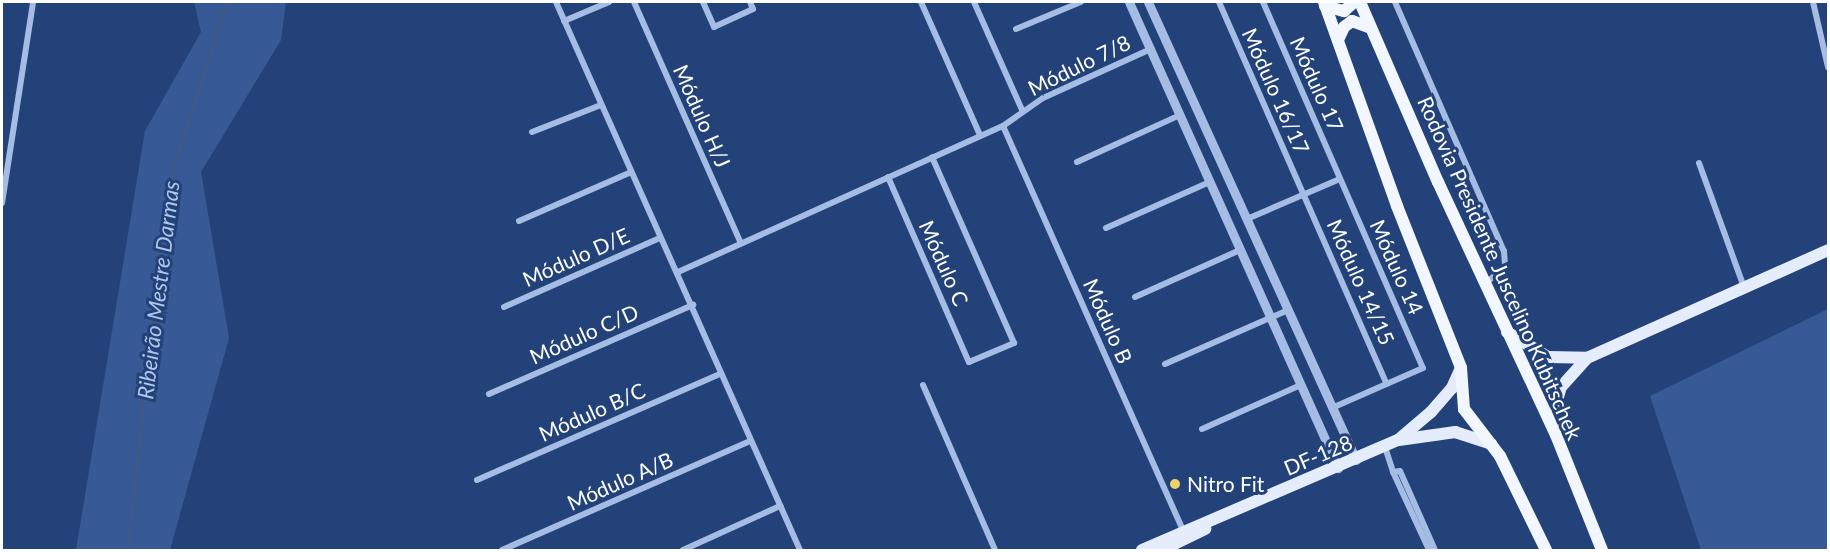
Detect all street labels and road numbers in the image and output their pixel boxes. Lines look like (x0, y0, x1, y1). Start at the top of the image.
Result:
street label: Módulo 16/17 (1237, 24, 1315, 158)
street label: Módulo 7/8 (1024, 29, 1134, 101)
street label: Módulo 17 (1285, 33, 1349, 135)
street label: Módulo H/J (668, 61, 736, 171)
street label: Rodovia Presidente Juscelino Kubitschek (1412, 92, 1588, 444)
street label: Módulo 14/15 (1322, 215, 1400, 349)
street label: Módulo C (914, 216, 974, 310)
street label: Módulo 14 (1365, 216, 1429, 318)
street label: Módulo D/E (519, 222, 633, 292)
street label: Módulo B (1078, 275, 1138, 367)
street label: Módulo C/D (526, 299, 642, 369)
street label: Módulo B/C (535, 377, 649, 447)
street label: DF-128 (1280, 429, 1356, 481)
street label: Módulo A/B (563, 446, 677, 516)

